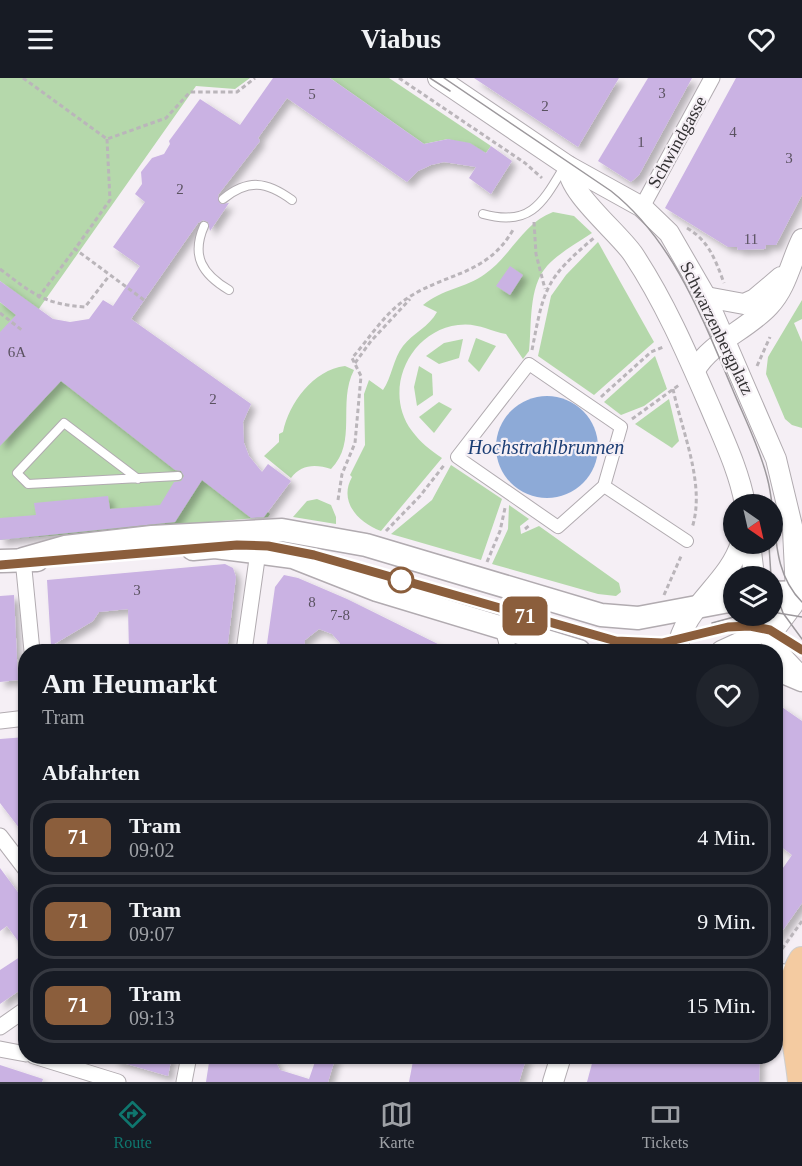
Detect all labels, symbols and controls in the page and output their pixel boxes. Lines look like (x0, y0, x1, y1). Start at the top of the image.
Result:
icon: menu (24, 23, 57, 56)
icon: heart (745, 23, 778, 56)
text: Viabus (361, 24, 441, 54)
house number: 3 (658, 85, 666, 101)
house number: 5 (308, 86, 316, 102)
street label: Schwindgasse (644, 93, 710, 191)
house number: 2 (541, 98, 549, 114)
house number: 4 (729, 124, 737, 140)
house number: 1 (637, 134, 645, 150)
house number: 3 (785, 150, 793, 166)
house number: 2 (176, 181, 184, 197)
house number: 11 (744, 231, 758, 247)
street label: Schwarzenbergplatz (676, 258, 758, 398)
house number: 6A (8, 344, 26, 360)
house number: 2 (209, 391, 217, 407)
water label: Hochstrahlbrunnen (467, 436, 624, 458)
north arrow (723, 494, 783, 554)
map controls (723, 494, 783, 626)
button: layers (723, 566, 783, 626)
unlabelled marker (388, 567, 414, 593)
house number: 3 (133, 582, 141, 598)
house number: 8 (308, 594, 316, 610)
line badge: 71 (498, 596, 552, 636)
text: 71 (515, 604, 536, 628)
house number: 7-8 (330, 607, 350, 623)
button: heart (696, 664, 759, 727)
text: Am Heumarkt (42, 668, 217, 699)
text: Tram (42, 706, 85, 728)
text: Abfahrten (42, 760, 140, 785)
text: Tram (129, 813, 181, 838)
text: 71 (68, 825, 89, 849)
text: 4 Min. (697, 825, 756, 850)
text: 09:02 (129, 839, 175, 861)
text: Tram (129, 897, 181, 922)
text: 71 (68, 909, 89, 933)
text: 9 Min. (697, 909, 756, 934)
text: 09:07 (129, 923, 175, 945)
text: Tram (129, 981, 181, 1006)
text: 71 (68, 993, 89, 1017)
text: 15 Min. (686, 993, 756, 1018)
text: 09:13 (129, 1007, 175, 1029)
tab: Route (114, 1098, 152, 1152)
tab: Karte (379, 1098, 415, 1152)
tab: Tickets (642, 1098, 688, 1152)

